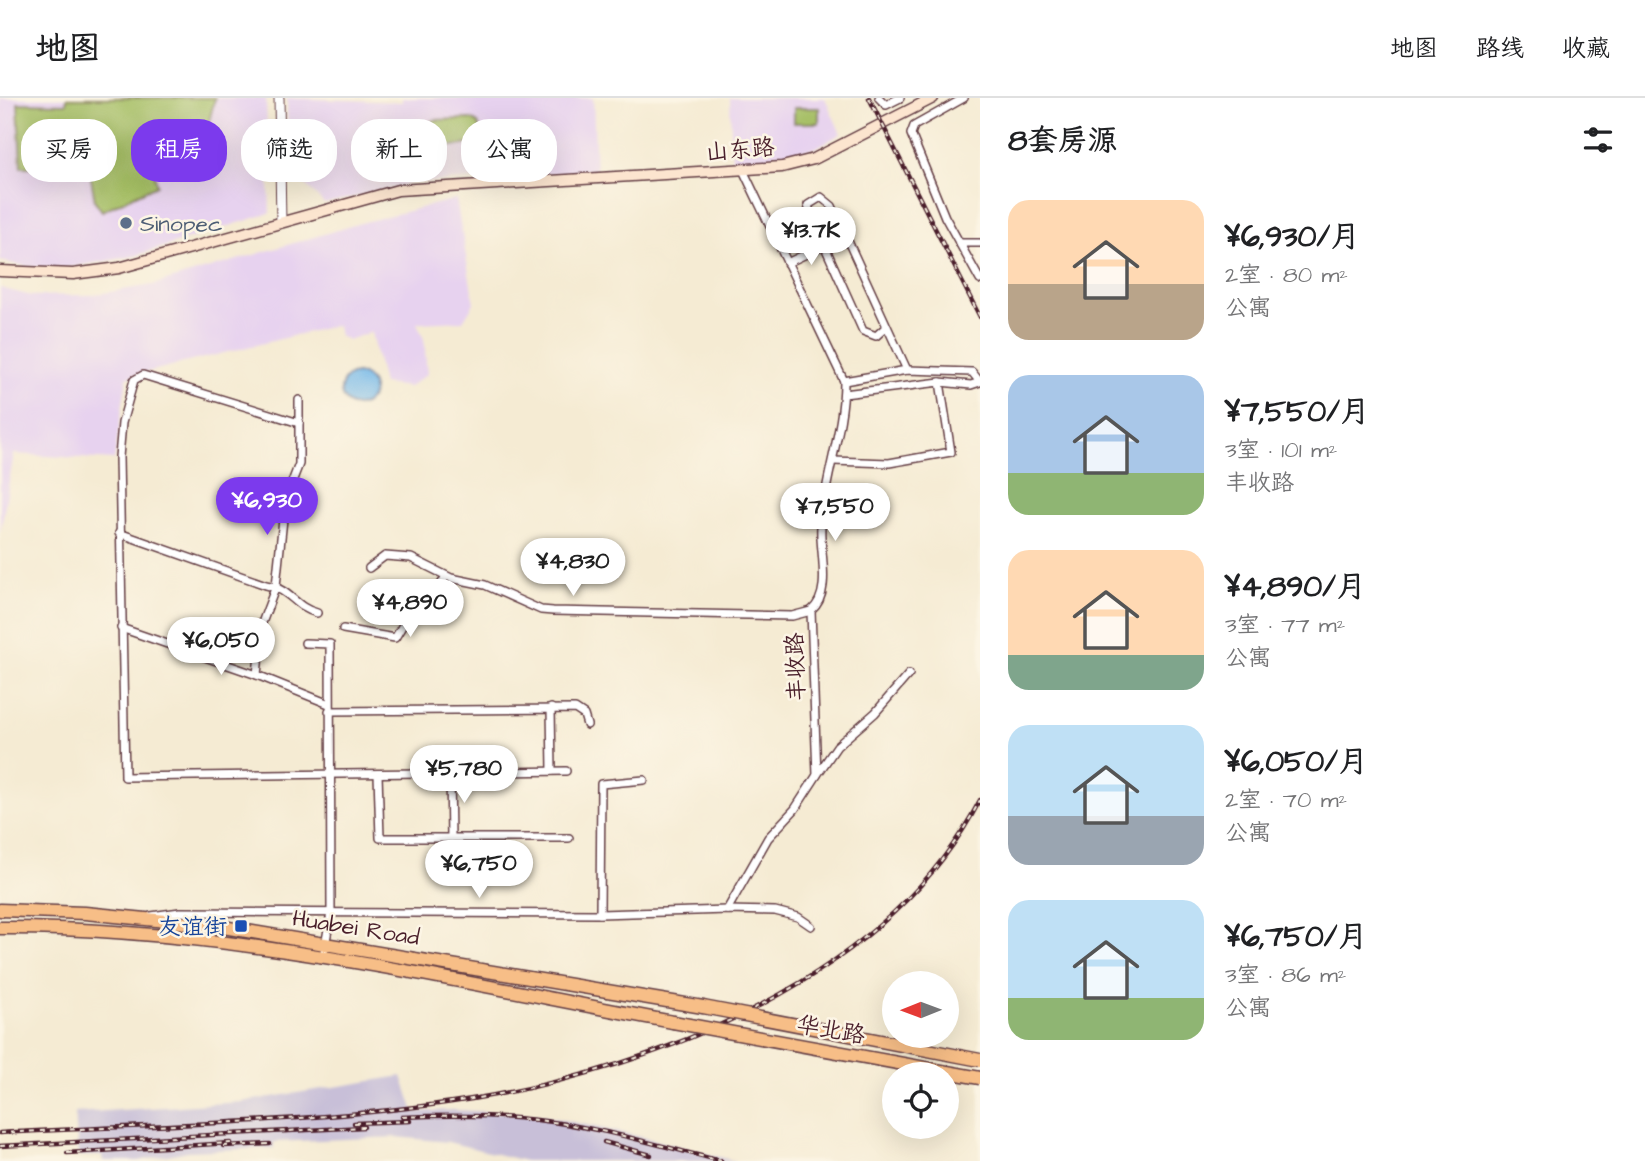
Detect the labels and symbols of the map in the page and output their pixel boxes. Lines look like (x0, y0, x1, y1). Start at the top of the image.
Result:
street label: 山东路 (704, 131, 776, 169)
place label: Sinopec (140, 208, 223, 240)
pin: ¥13.7K (754, 208, 868, 267)
marker: Sinopec (118, 215, 134, 231)
pin: ¥6,930 (210, 478, 324, 537)
pin: ¥7,550 (778, 484, 892, 543)
pin: ¥4,830 (516, 538, 630, 598)
pin: ¥4,890 (353, 580, 467, 639)
pin: ¥6,050 (164, 618, 278, 677)
street label: 丰收路 (779, 632, 813, 702)
pin: ¥5,780 (407, 746, 521, 805)
pin: ¥6,750 (422, 840, 536, 900)
street label: Huabei Road (290, 902, 422, 954)
place label: 友谊街 (158, 911, 227, 943)
marker: 友谊街 (233, 918, 249, 934)
north arrow (882, 971, 959, 1048)
street label: 华北路 (794, 1008, 868, 1052)

